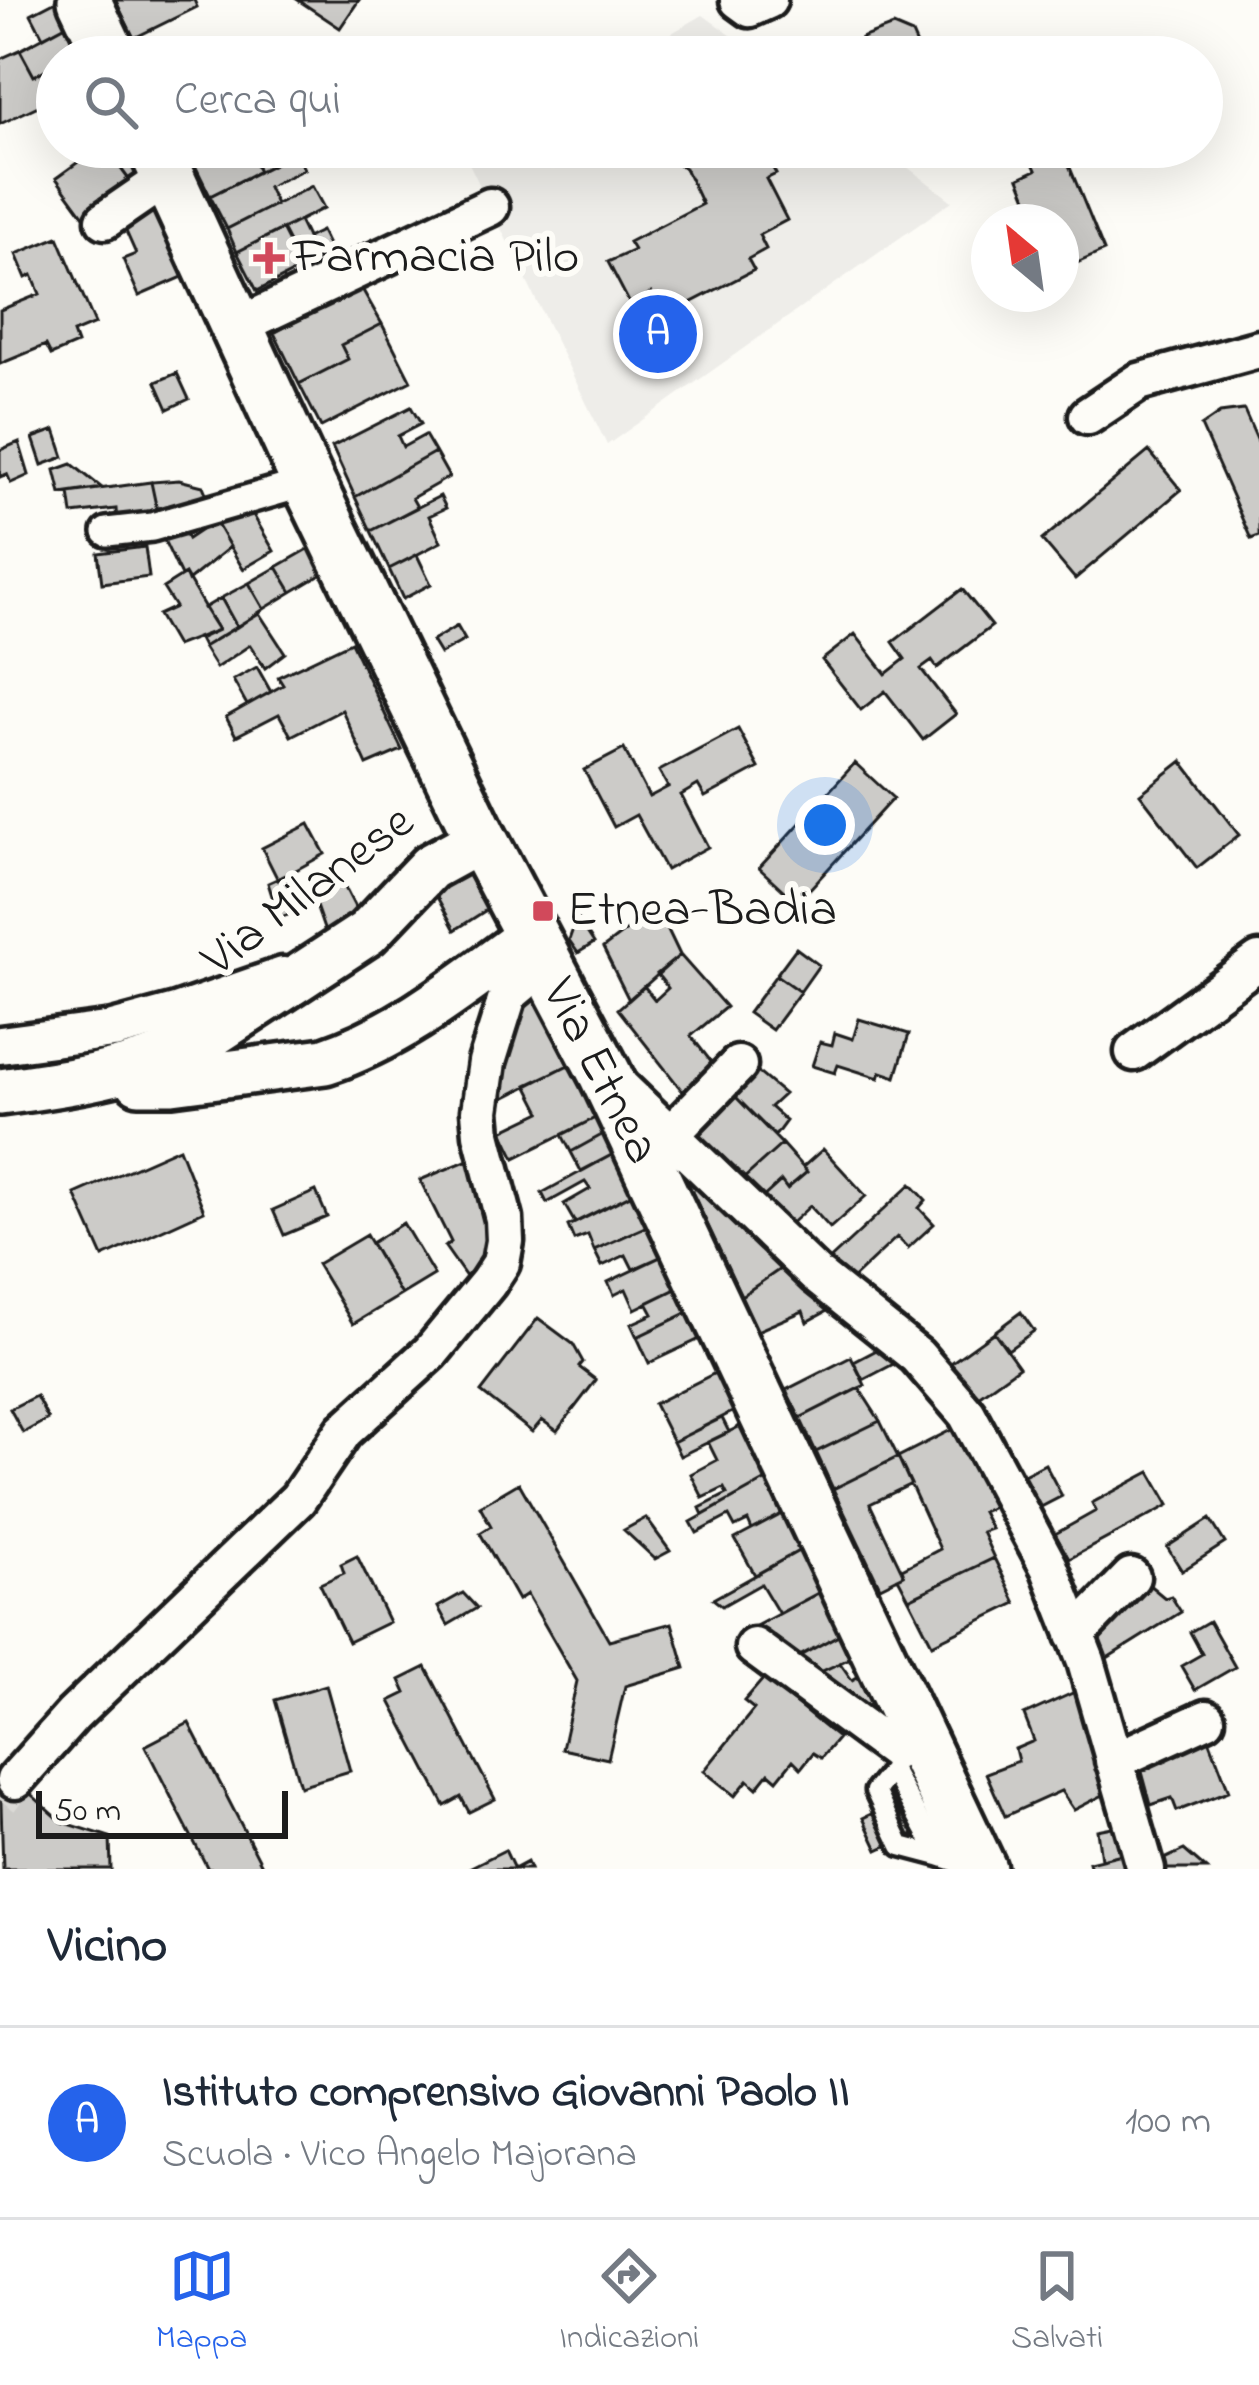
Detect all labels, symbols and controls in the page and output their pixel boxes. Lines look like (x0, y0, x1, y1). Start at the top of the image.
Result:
search box (36, 36, 1223, 168)
icon: search (78, 69, 144, 135)
text: Cerca qui (174, 69, 341, 135)
north arrow (971, 204, 1079, 312)
place label: Farmacia Pilo (291, 221, 579, 296)
marker: Farmacia Pilo (256, 245, 282, 271)
pin: A (619, 289, 697, 379)
street label: Via Milanese (186, 787, 431, 997)
your location (795, 795, 855, 855)
place label: Etnea-Badia (567, 874, 837, 949)
marker: Etnea-Badia (530, 898, 556, 924)
street label: Via Etnea (520, 965, 678, 1178)
scale bar (36, 1785, 288, 1838)
text: 50 m (54, 1788, 121, 1836)
text: Vicino (48, 1910, 167, 1985)
text: Istituto comprensivo Giovanni Paolo II (162, 2061, 849, 2127)
text: A (75, 2094, 99, 2151)
text: 100 m (1125, 2094, 1211, 2151)
text: Scuola · Vico Angelo Majorana (162, 2127, 637, 2184)
tab: Mappa (156, 2243, 247, 2363)
tab: Indicazioni (559, 2243, 699, 2363)
tab: Salvati (1011, 2243, 1103, 2363)

